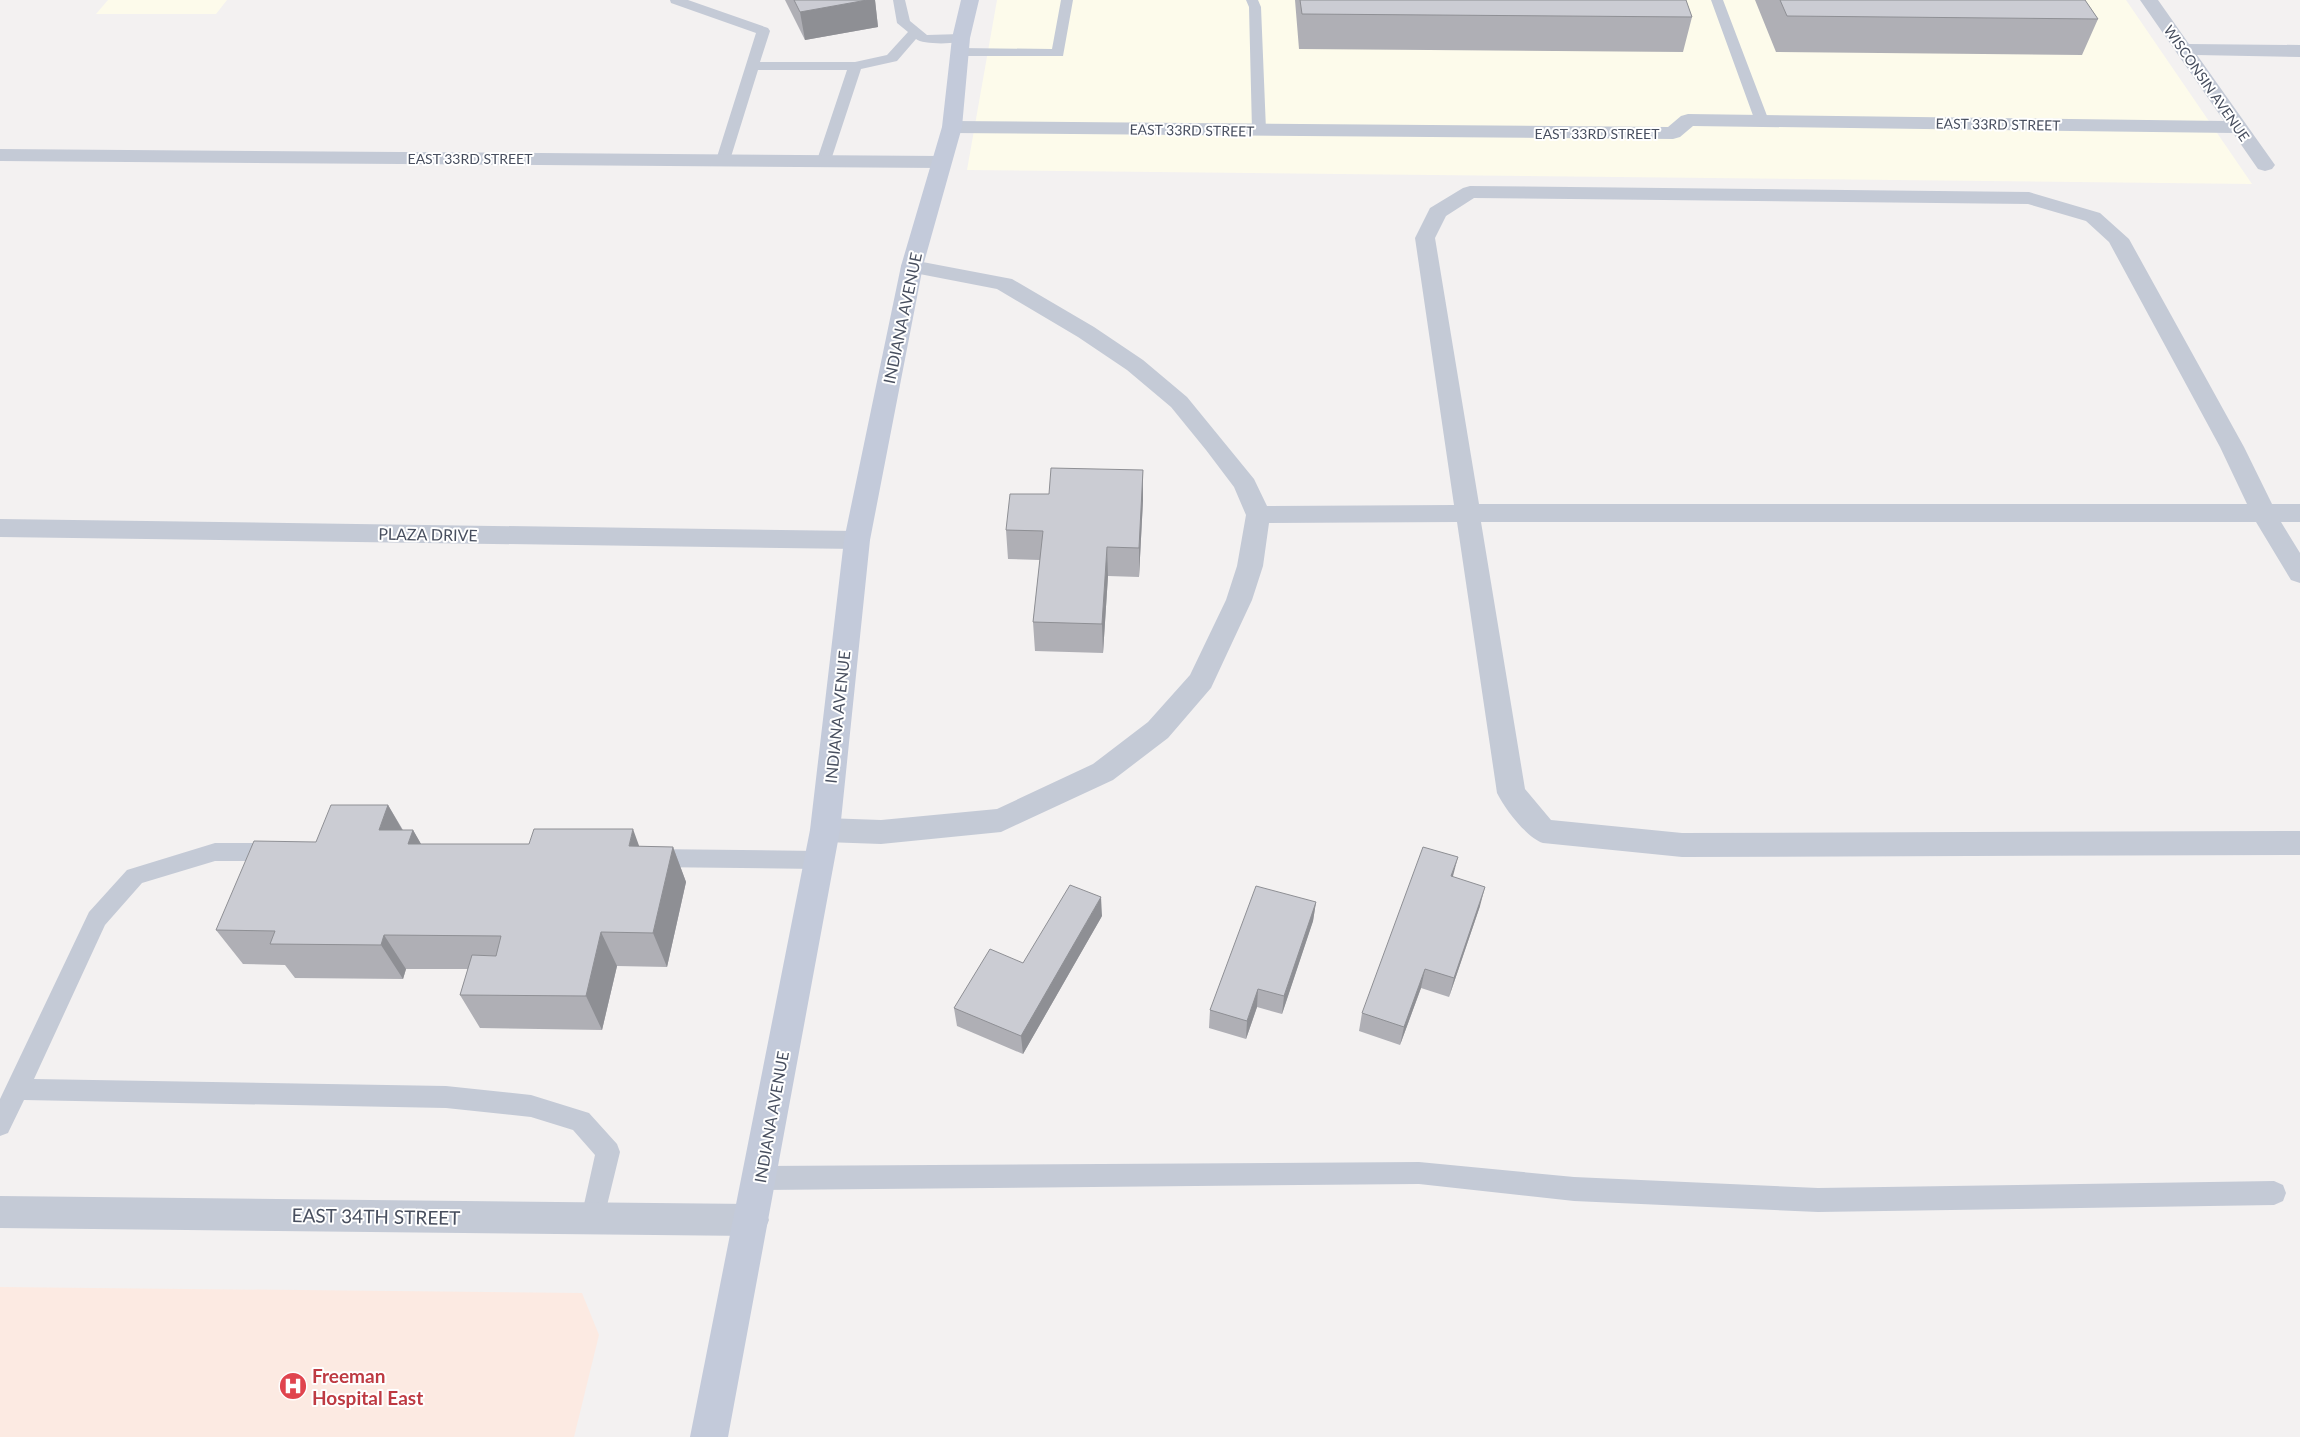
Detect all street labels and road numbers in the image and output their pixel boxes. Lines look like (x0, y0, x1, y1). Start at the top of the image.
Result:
street label: WISCONSIN AVENUE (2161, 22, 2253, 144)
street label: EAST 33RD STREET (1935, 114, 2061, 134)
street label: EAST 33RD STREET (1129, 120, 1255, 140)
street label: EAST 33RD STREET (1535, 125, 1660, 142)
street label: EAST 33RD STREET (408, 150, 533, 167)
street label: INDIANA AVENUE (879, 251, 925, 385)
street label: PLAZA DRIVE (378, 524, 478, 544)
street label: INDIANA AVENUE (821, 650, 853, 784)
street label: INDIANA AVENUE (750, 1050, 792, 1184)
street label: EAST 34TH STREET (291, 1203, 461, 1229)

